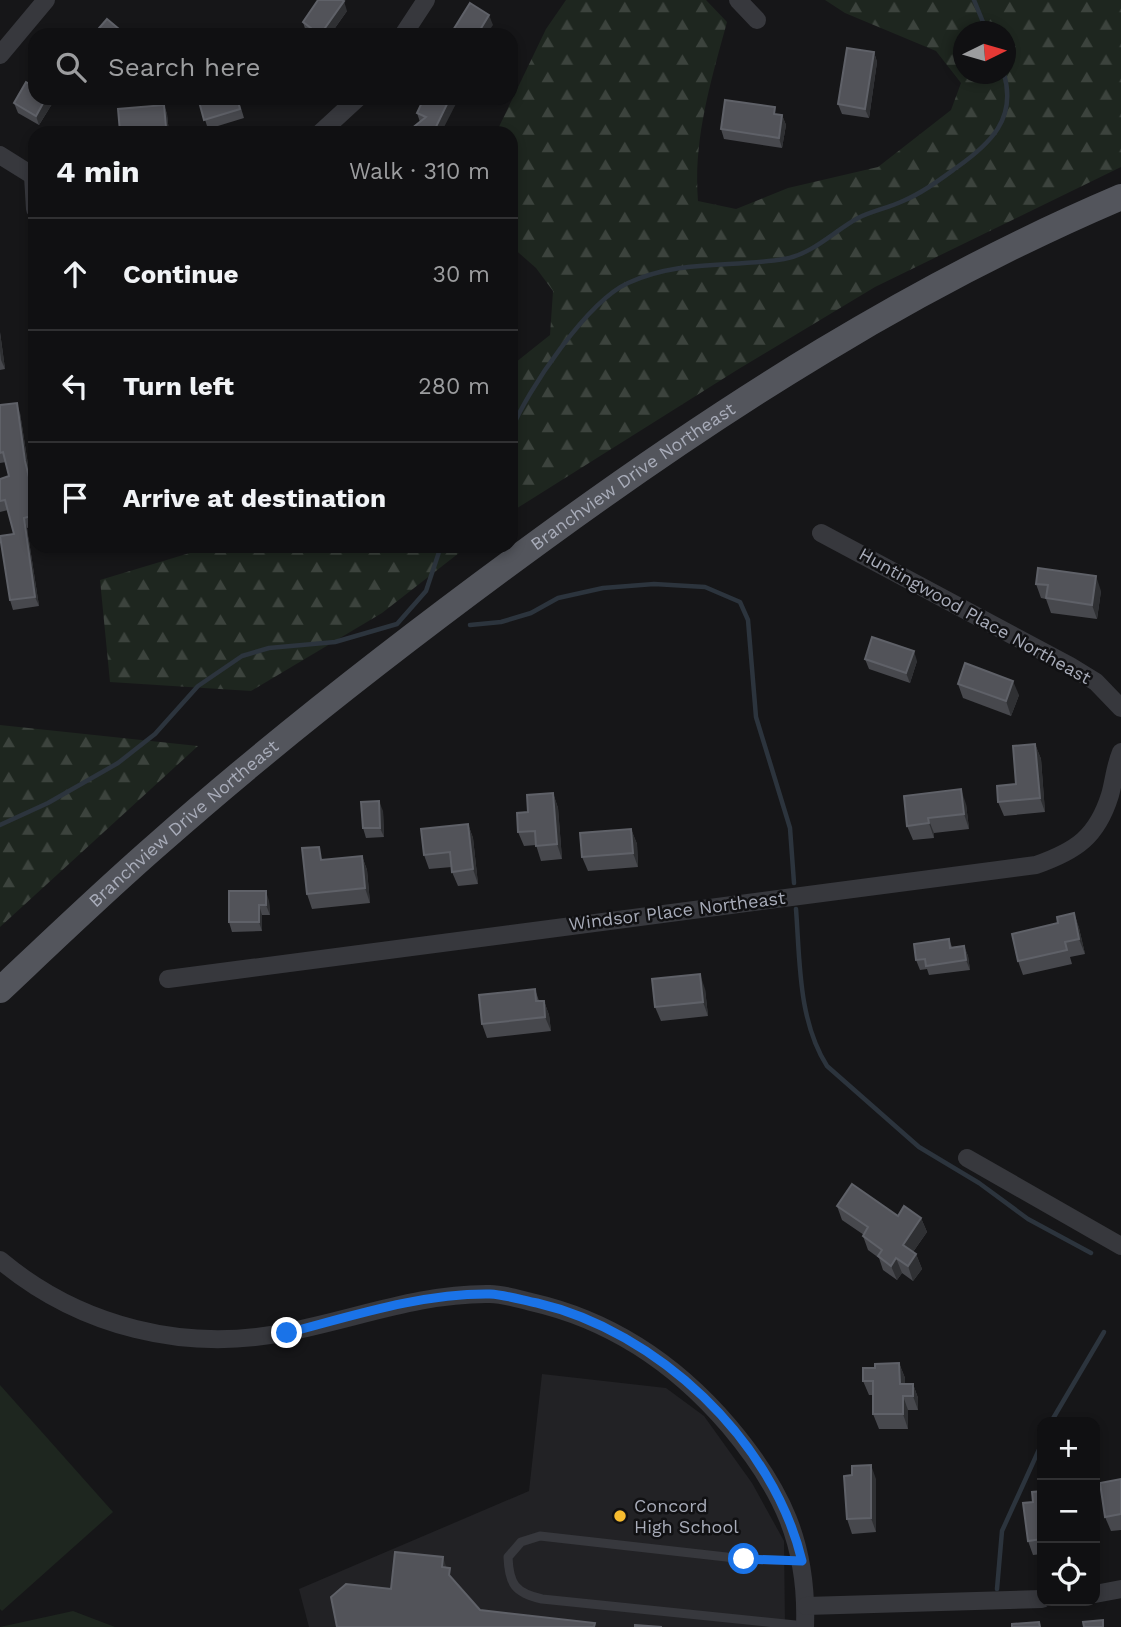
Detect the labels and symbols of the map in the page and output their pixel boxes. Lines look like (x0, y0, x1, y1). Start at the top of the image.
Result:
north arrow (953, 21, 1016, 84)
street label: Branchview Drive Northeast (526, 398, 739, 554)
street label: Huntingwood Place Northeast (856, 543, 1095, 688)
street label: Branchview Drive Northeast (84, 735, 283, 911)
street label: Windsor Place Northeast (567, 887, 787, 934)
route end (271, 1317, 302, 1348)
place label: Concord High School (634, 1495, 739, 1537)
marker: Concord High School (612, 1508, 628, 1524)
route start (728, 1543, 759, 1574)

